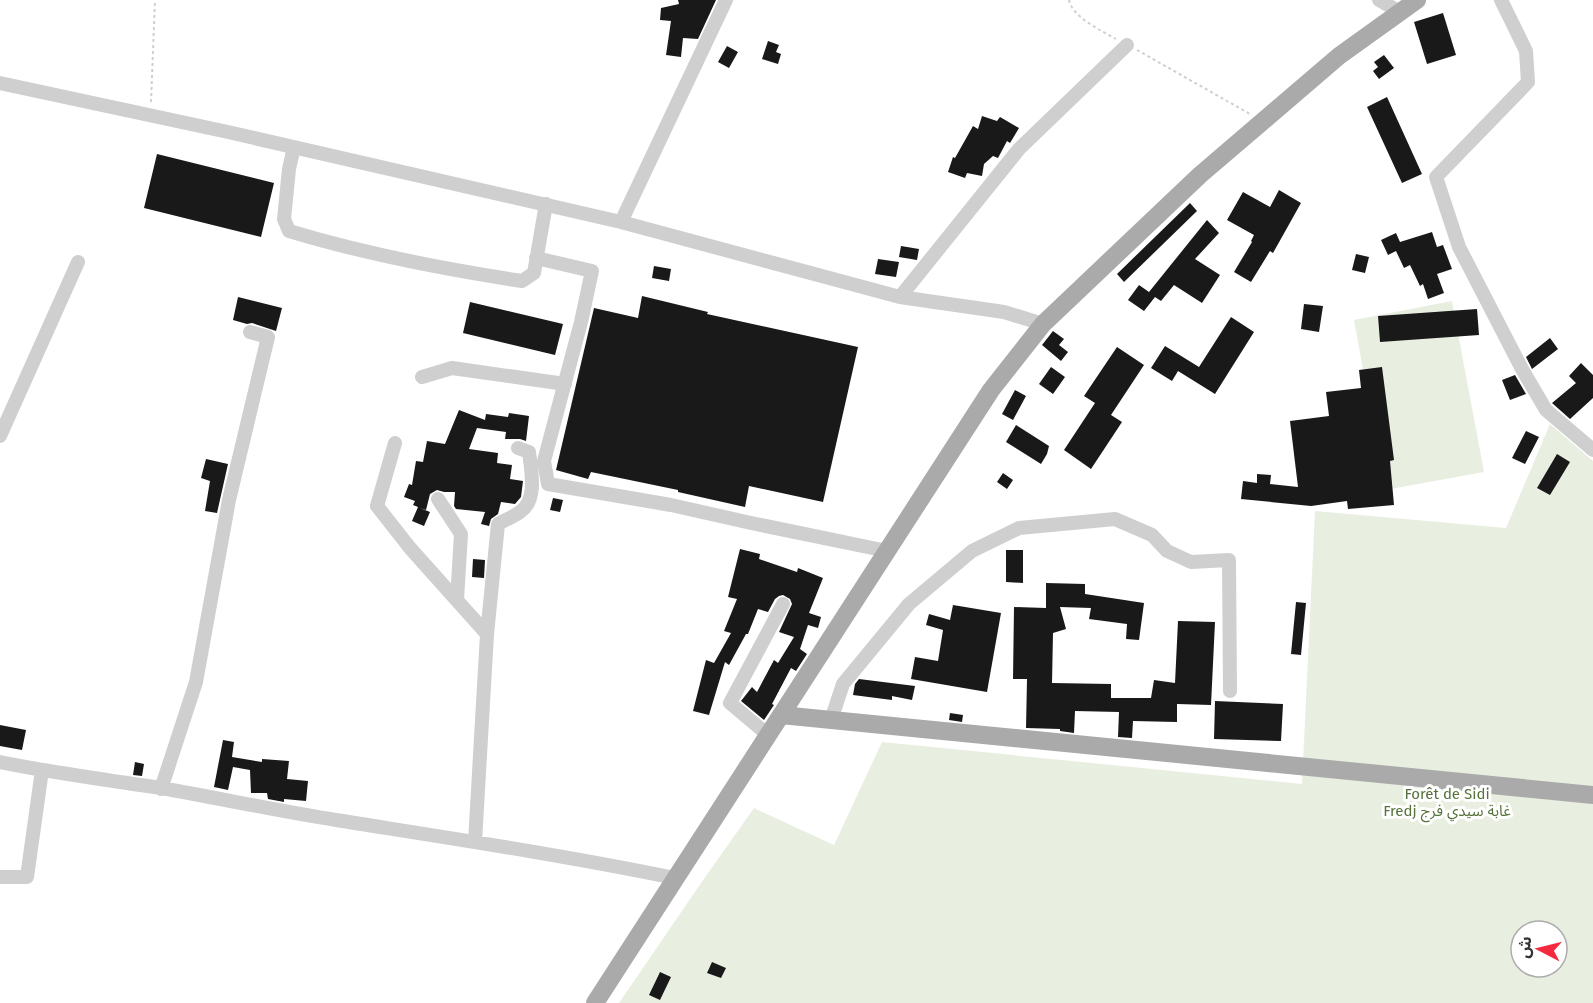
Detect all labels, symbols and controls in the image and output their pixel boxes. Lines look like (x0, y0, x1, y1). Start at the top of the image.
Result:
park label: Forêt de Sidi Fredj غابة سيدي فرج (1383, 785, 1511, 823)
north arrow (1509, 919, 1569, 979)
text: ش (1514, 935, 1535, 959)

